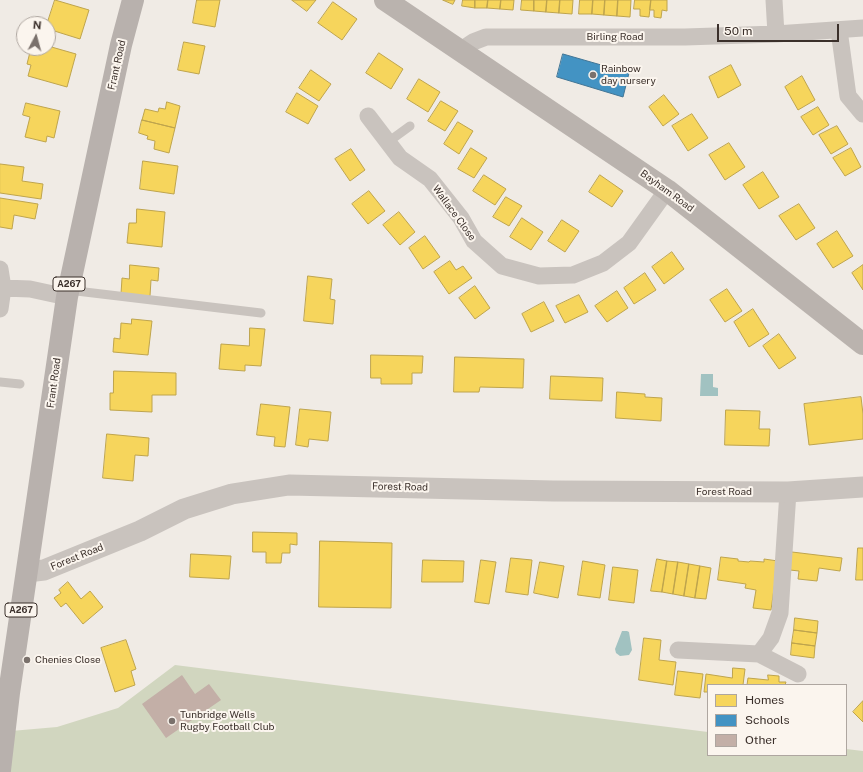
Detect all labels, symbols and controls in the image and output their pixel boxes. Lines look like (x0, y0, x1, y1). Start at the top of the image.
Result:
north arrow (16, 16, 56, 56)
scale bar (719, 16, 841, 42)
text: N (32, 19, 42, 31)
text: 50 m (724, 24, 752, 38)
street label: Birling Road (587, 31, 643, 43)
street label: Frant Road (105, 39, 129, 91)
place label: Rainbow day nursery (601, 63, 656, 86)
marker: Rainbow day nursery (588, 70, 598, 80)
street label: Bayham Road (638, 167, 696, 215)
street label: Wallace Close (430, 183, 478, 243)
road number: A267 (53, 277, 85, 291)
street label: Frant Road (45, 357, 63, 409)
street label: Forest Road (372, 481, 428, 493)
street label: Forest Road (696, 486, 752, 498)
street label: Forest Road (49, 541, 105, 573)
road number: A267 (5, 603, 37, 617)
place label: Chenies Close (35, 654, 101, 666)
marker: Chenies Close (22, 655, 32, 665)
legend (707, 684, 847, 756)
text: Homes (745, 693, 784, 707)
place label: Tunbridge Wells Rugby Football Club (180, 709, 274, 732)
text: Schools (745, 713, 790, 727)
marker: Tunbridge Wells Rugby Football Club (167, 716, 177, 726)
text: Other (745, 733, 777, 747)

